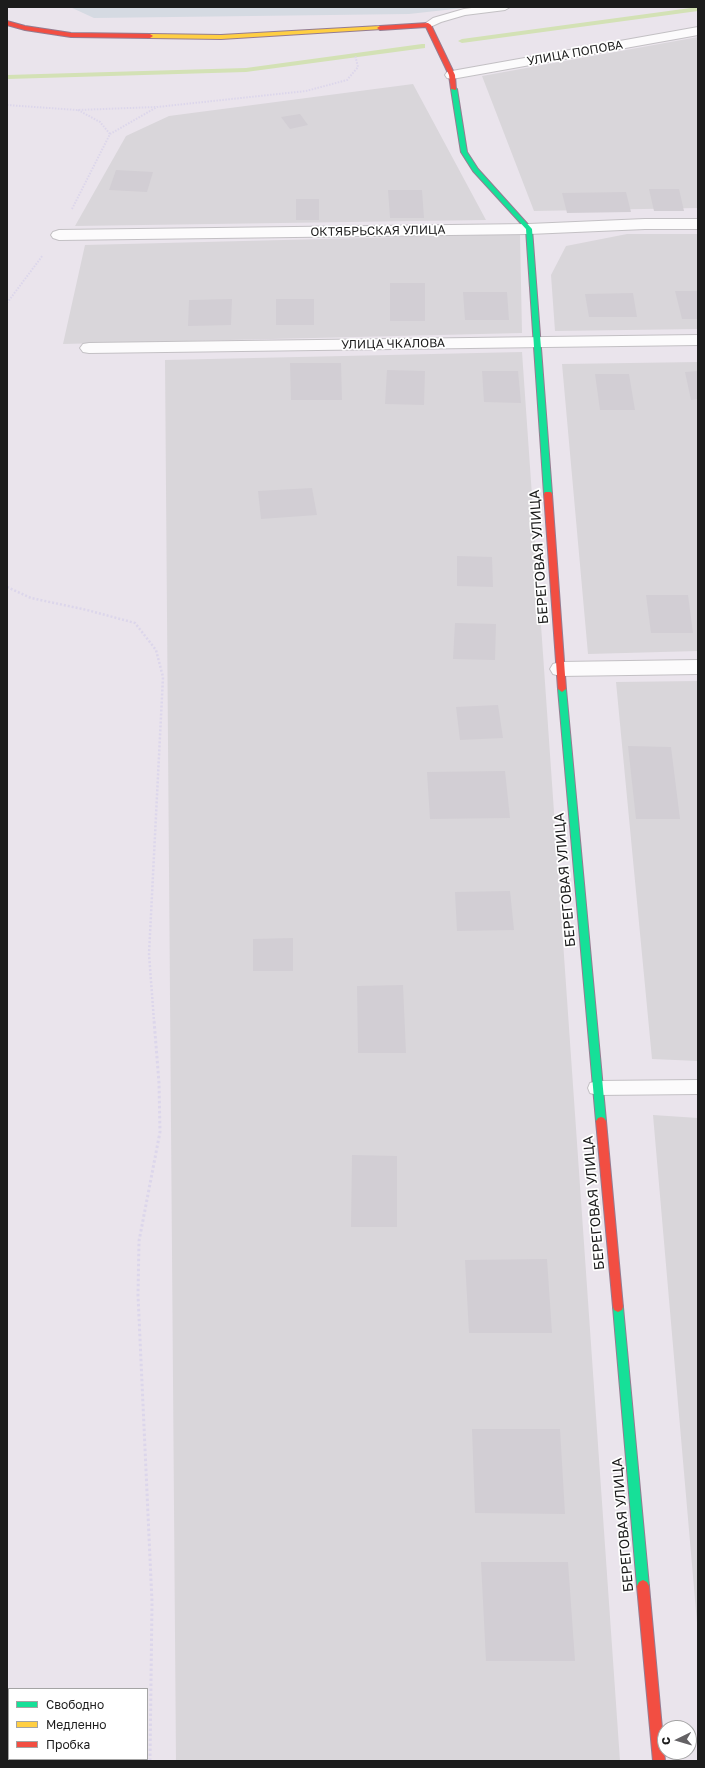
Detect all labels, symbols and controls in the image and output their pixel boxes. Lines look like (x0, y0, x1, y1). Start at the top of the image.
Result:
street label: УЛИЦА ПОПОВА (526, 37, 624, 69)
street label: ОКТЯБРЬСКАЯ УЛИЦА (310, 223, 446, 239)
street label: УЛИЦА ЧКАЛОВА (341, 336, 445, 352)
street label: БЕРЕГОВАЯ УЛИЦА (526, 489, 552, 625)
street label: БЕРЕГОВАЯ УЛИЦА (551, 812, 579, 948)
street label: БЕРЕГОВАЯ УЛИЦА (580, 1135, 608, 1271)
street label: БЕРЕГОВАЯ УЛИЦА (609, 1457, 637, 1593)
legend (8, 1688, 148, 1760)
text: Свободно (46, 1697, 104, 1712)
text: Медленно (46, 1717, 106, 1732)
north arrow (657, 1720, 697, 1760)
text: Пробка (46, 1737, 90, 1752)
text: С (659, 1737, 672, 1745)

